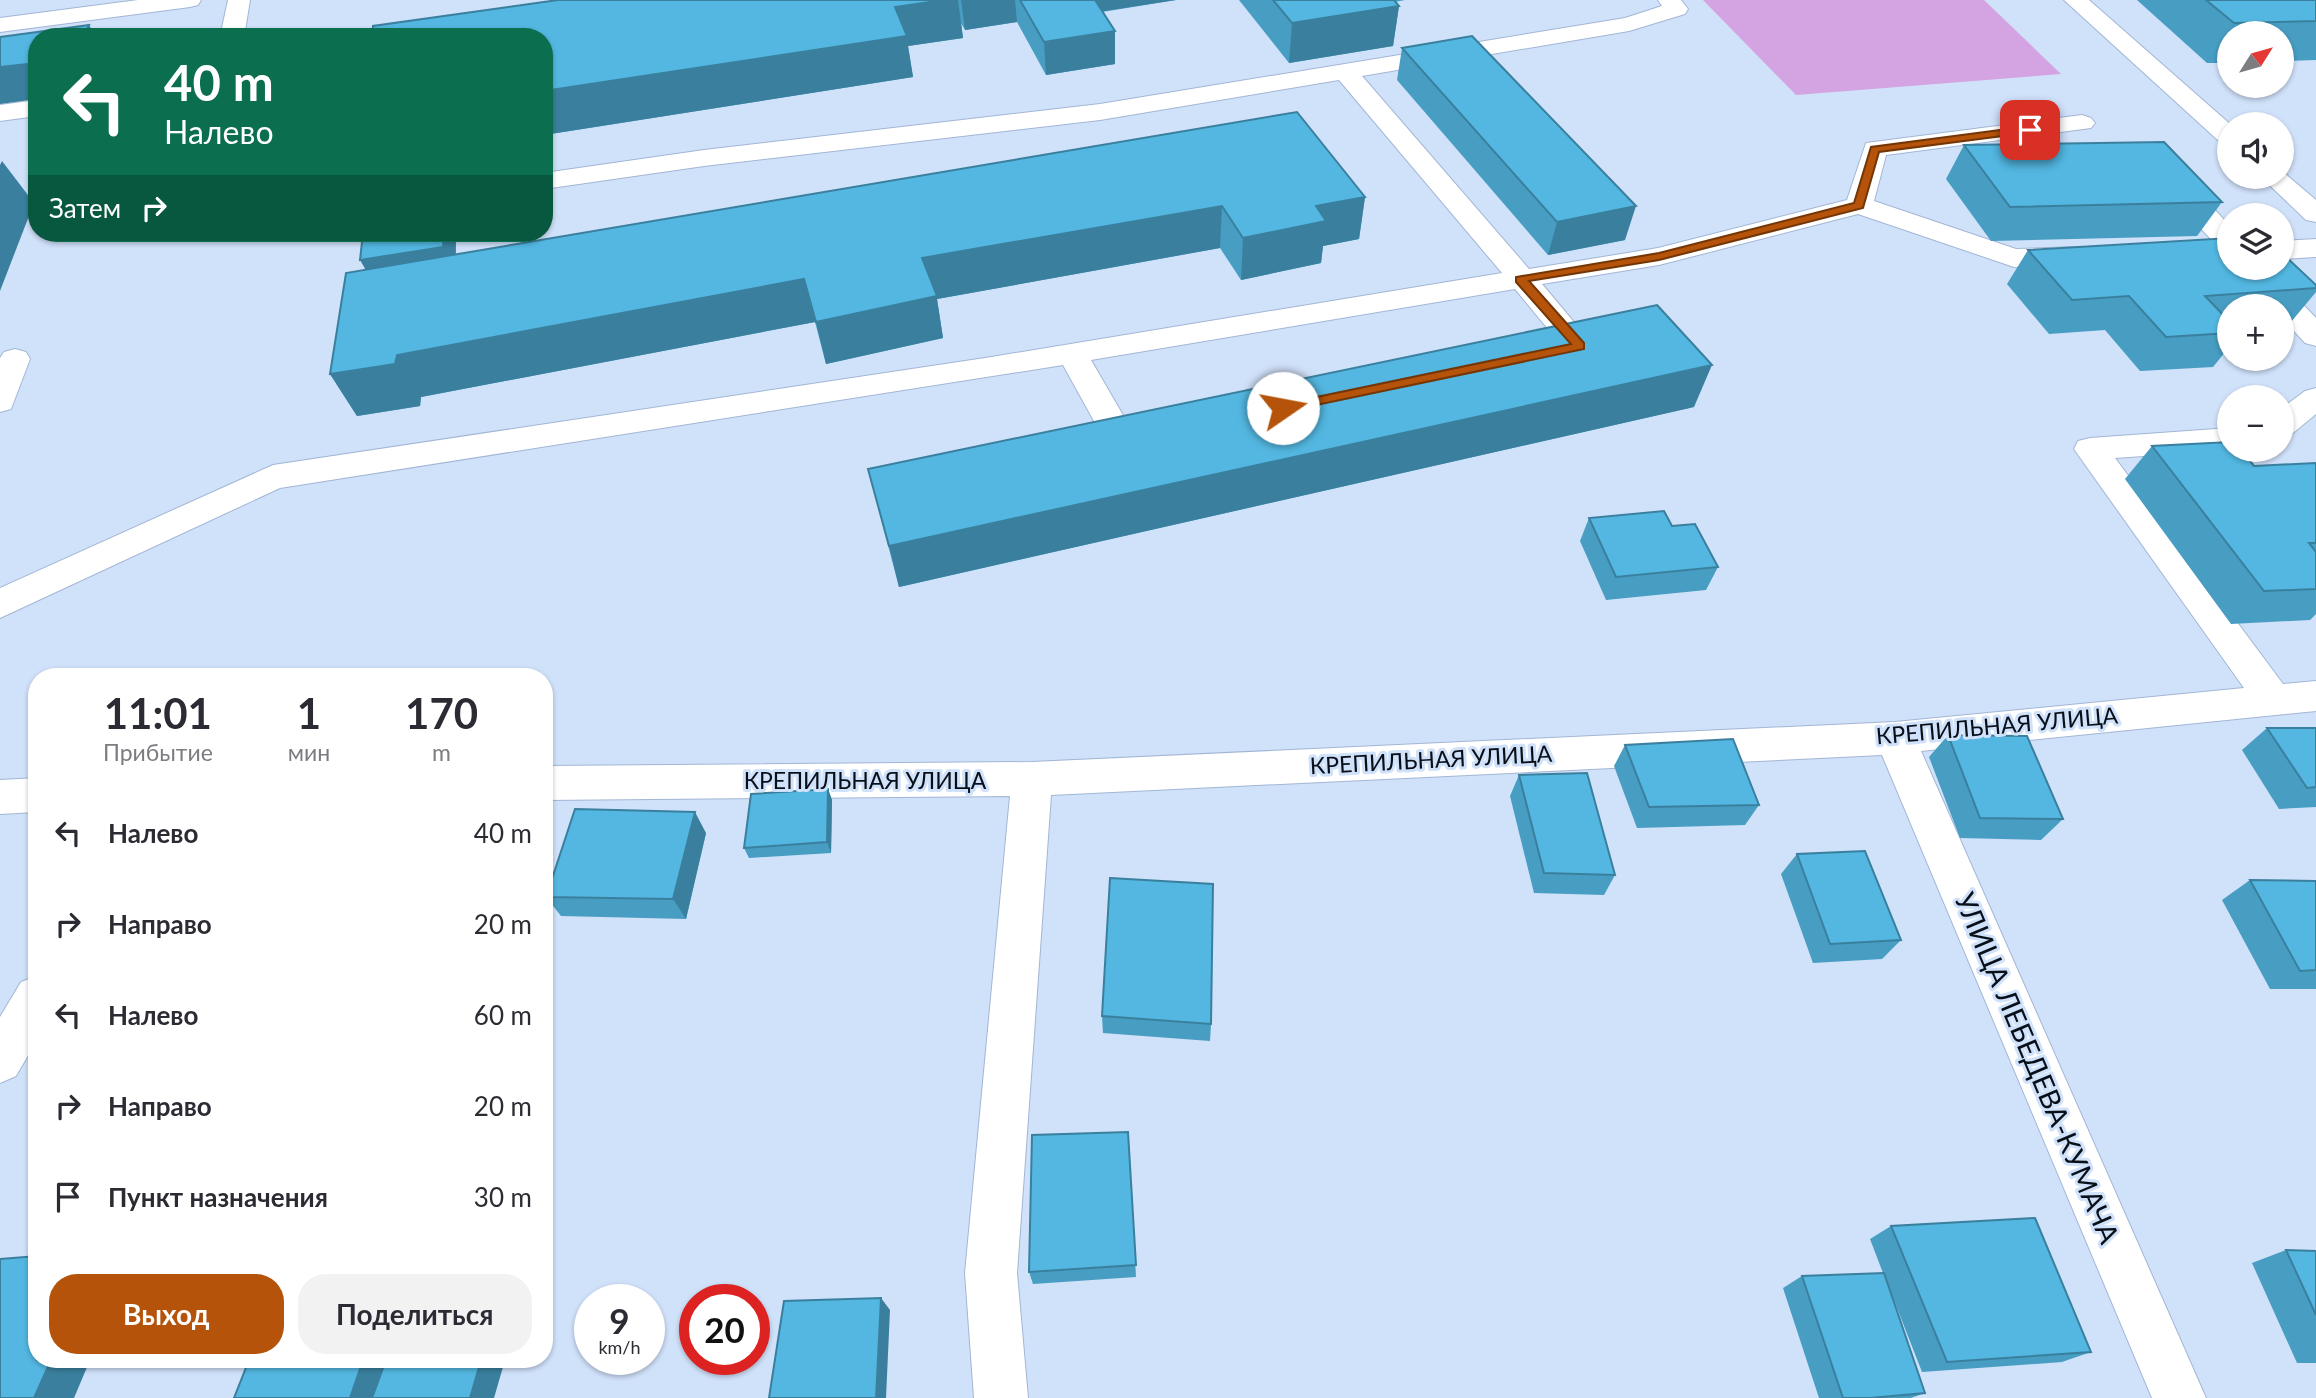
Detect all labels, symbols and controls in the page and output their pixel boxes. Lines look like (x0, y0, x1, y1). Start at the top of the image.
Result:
north arrow (2217, 21, 2294, 98)
map controls (2217, 21, 2294, 462)
text: 40 m (164, 53, 274, 111)
icon: left (49, 56, 140, 147)
pin (2000, 100, 2060, 160)
icon: arrive (2011, 111, 2049, 149)
text: Налево (164, 112, 274, 151)
button: sound (2217, 112, 2294, 189)
icon: right (135, 189, 173, 227)
text: Затем (49, 192, 121, 224)
button: layers (2217, 203, 2294, 280)
button: + (2217, 294, 2294, 371)
position arrow (1246, 371, 1320, 445)
button: − (2217, 385, 2294, 462)
text: 11:01 (104, 688, 212, 738)
text: 1 (297, 688, 321, 738)
text: 170 (405, 688, 478, 738)
street label: КРЕПИЛЬНАЯ УЛИЦА (1875, 700, 2119, 750)
text: Прибытие (103, 738, 213, 766)
text: мин (288, 738, 330, 766)
text: m (432, 738, 451, 766)
street label: КРЕПИЛЬНАЯ УЛИЦА (1309, 739, 1553, 779)
street label: КРЕПИЛЬНАЯ УЛИЦА (744, 766, 987, 794)
icon: left (49, 814, 87, 852)
text: Налево (108, 817, 198, 849)
text: 40 m (474, 817, 532, 849)
street label: УЛИЦА ЛЕБЕДЕВА-КУМАЧА (1948, 887, 2127, 1248)
icon: right (49, 905, 87, 943)
text: Направо (108, 908, 212, 940)
text: 20 m (474, 908, 532, 940)
icon: left (49, 996, 87, 1034)
text: Налево (108, 999, 198, 1031)
text: 60 m (474, 999, 532, 1031)
icon: right (49, 1087, 87, 1125)
text: Направо (108, 1090, 212, 1122)
text: 20 m (474, 1090, 532, 1122)
icon: arrive (49, 1178, 87, 1216)
text: Пункт назначения (108, 1181, 328, 1213)
text: 30 m (474, 1181, 532, 1213)
button: Выход (49, 1274, 284, 1354)
button: Поделиться (298, 1274, 532, 1354)
speed limit sign: 20 (679, 1284, 770, 1375)
text: 9 (609, 1299, 630, 1341)
text: km/h (598, 1336, 641, 1358)

